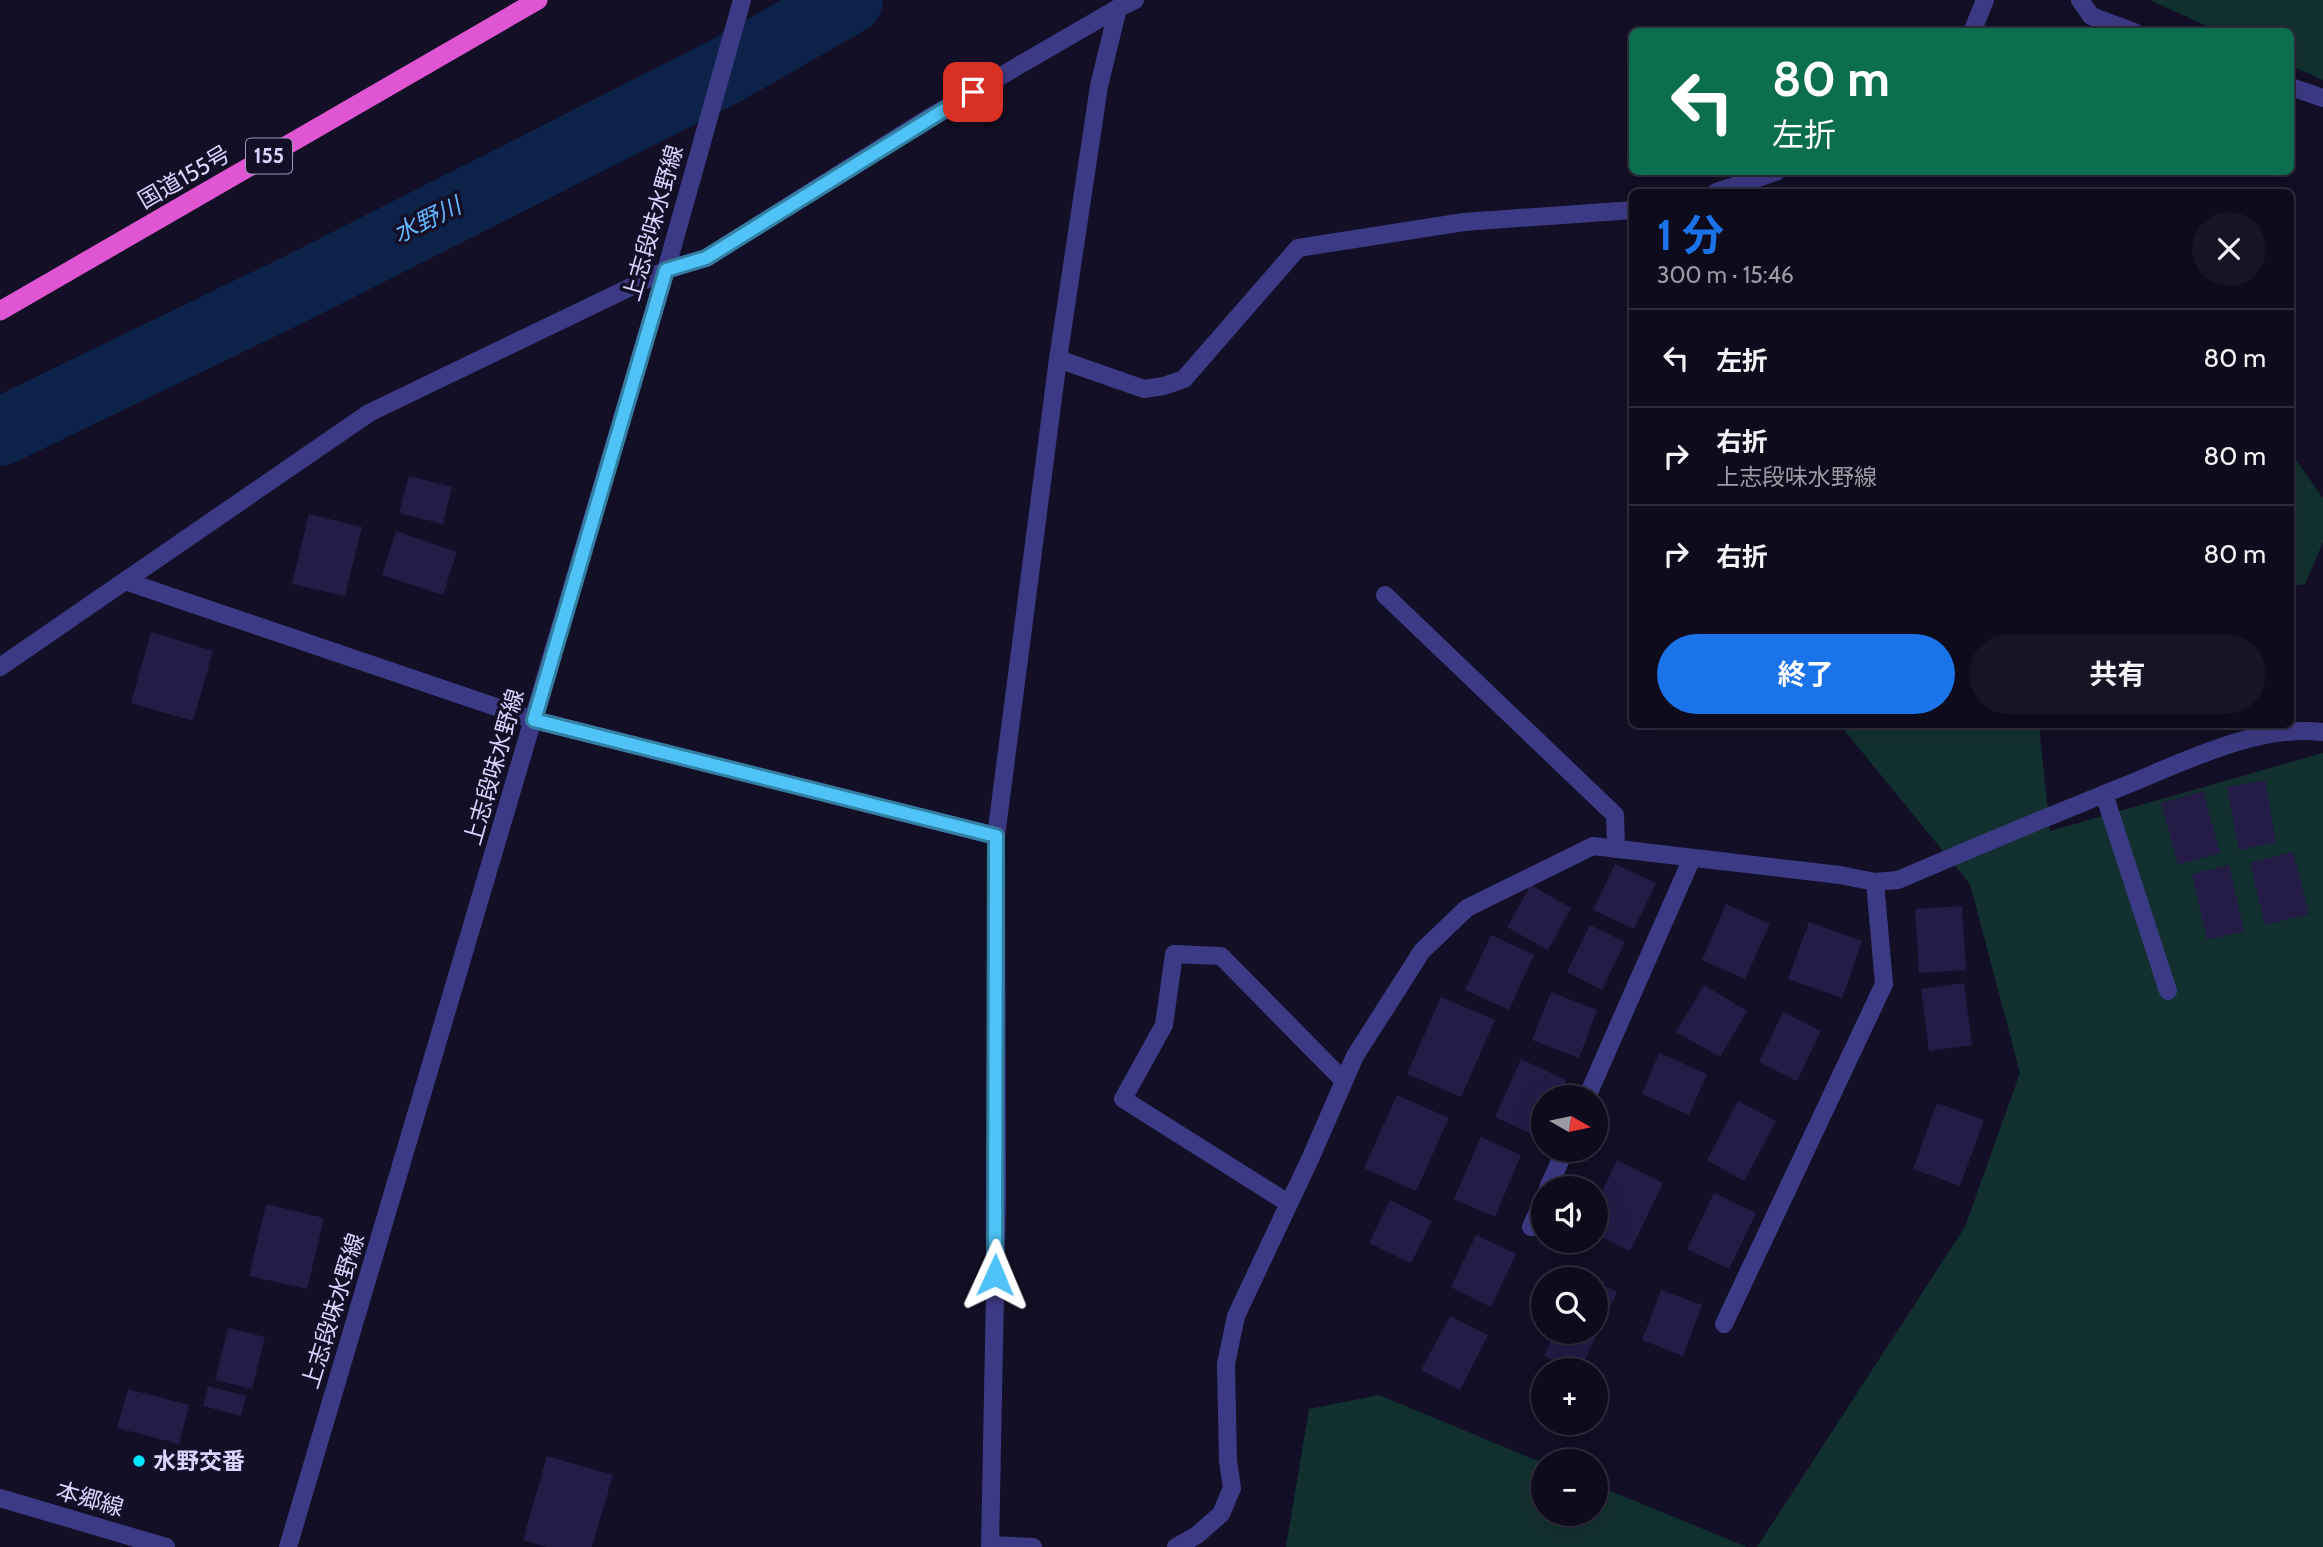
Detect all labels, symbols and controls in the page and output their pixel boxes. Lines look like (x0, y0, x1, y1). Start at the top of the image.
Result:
text: 80 m (1772, 49, 1890, 108)
icon: left (1657, 56, 1748, 147)
pin (943, 62, 1003, 122)
icon: arrive (954, 73, 992, 111)
text: 左折 (1772, 115, 1836, 154)
road number: 155 (246, 138, 292, 174)
street label: 国道155号 (133, 140, 235, 214)
street label: 上志段味水野線 (617, 142, 689, 304)
water label: 水野川 (388, 189, 468, 248)
text: 1 分 (1657, 209, 1724, 261)
button: close (2192, 212, 2266, 286)
text: 300 m · 15:46 (1657, 261, 1794, 289)
icon: left (1657, 339, 1695, 377)
text: 80 m (2203, 342, 2266, 374)
text: 左折 (1716, 345, 1768, 377)
text: 右折 (1716, 426, 1768, 458)
icon: right (1657, 437, 1695, 475)
text: 80 m (2203, 440, 2266, 472)
text: 上志段味水野線 (1716, 463, 1877, 491)
icon: right (1657, 535, 1695, 573)
text: 80 m (2203, 538, 2266, 570)
text: 右折 (1716, 541, 1768, 573)
button: 終了 (1657, 634, 1955, 714)
button: 共有 (1969, 634, 2266, 714)
street label: 上志段味水野線 (458, 686, 530, 848)
north arrow (1531, 1085, 1608, 1162)
map controls (1531, 1085, 1608, 1526)
button: sound (1531, 1176, 1608, 1253)
street label: 上志段味水野線 (296, 1230, 370, 1392)
position arrow (958, 1238, 1032, 1312)
button: search (1531, 1267, 1608, 1344)
button: + (1531, 1358, 1608, 1435)
place label: 水野交番 (153, 1447, 245, 1475)
button: − (1531, 1449, 1608, 1526)
marker: 水野交番 (131, 1453, 147, 1469)
street label: 本郷線 (53, 1476, 127, 1522)

